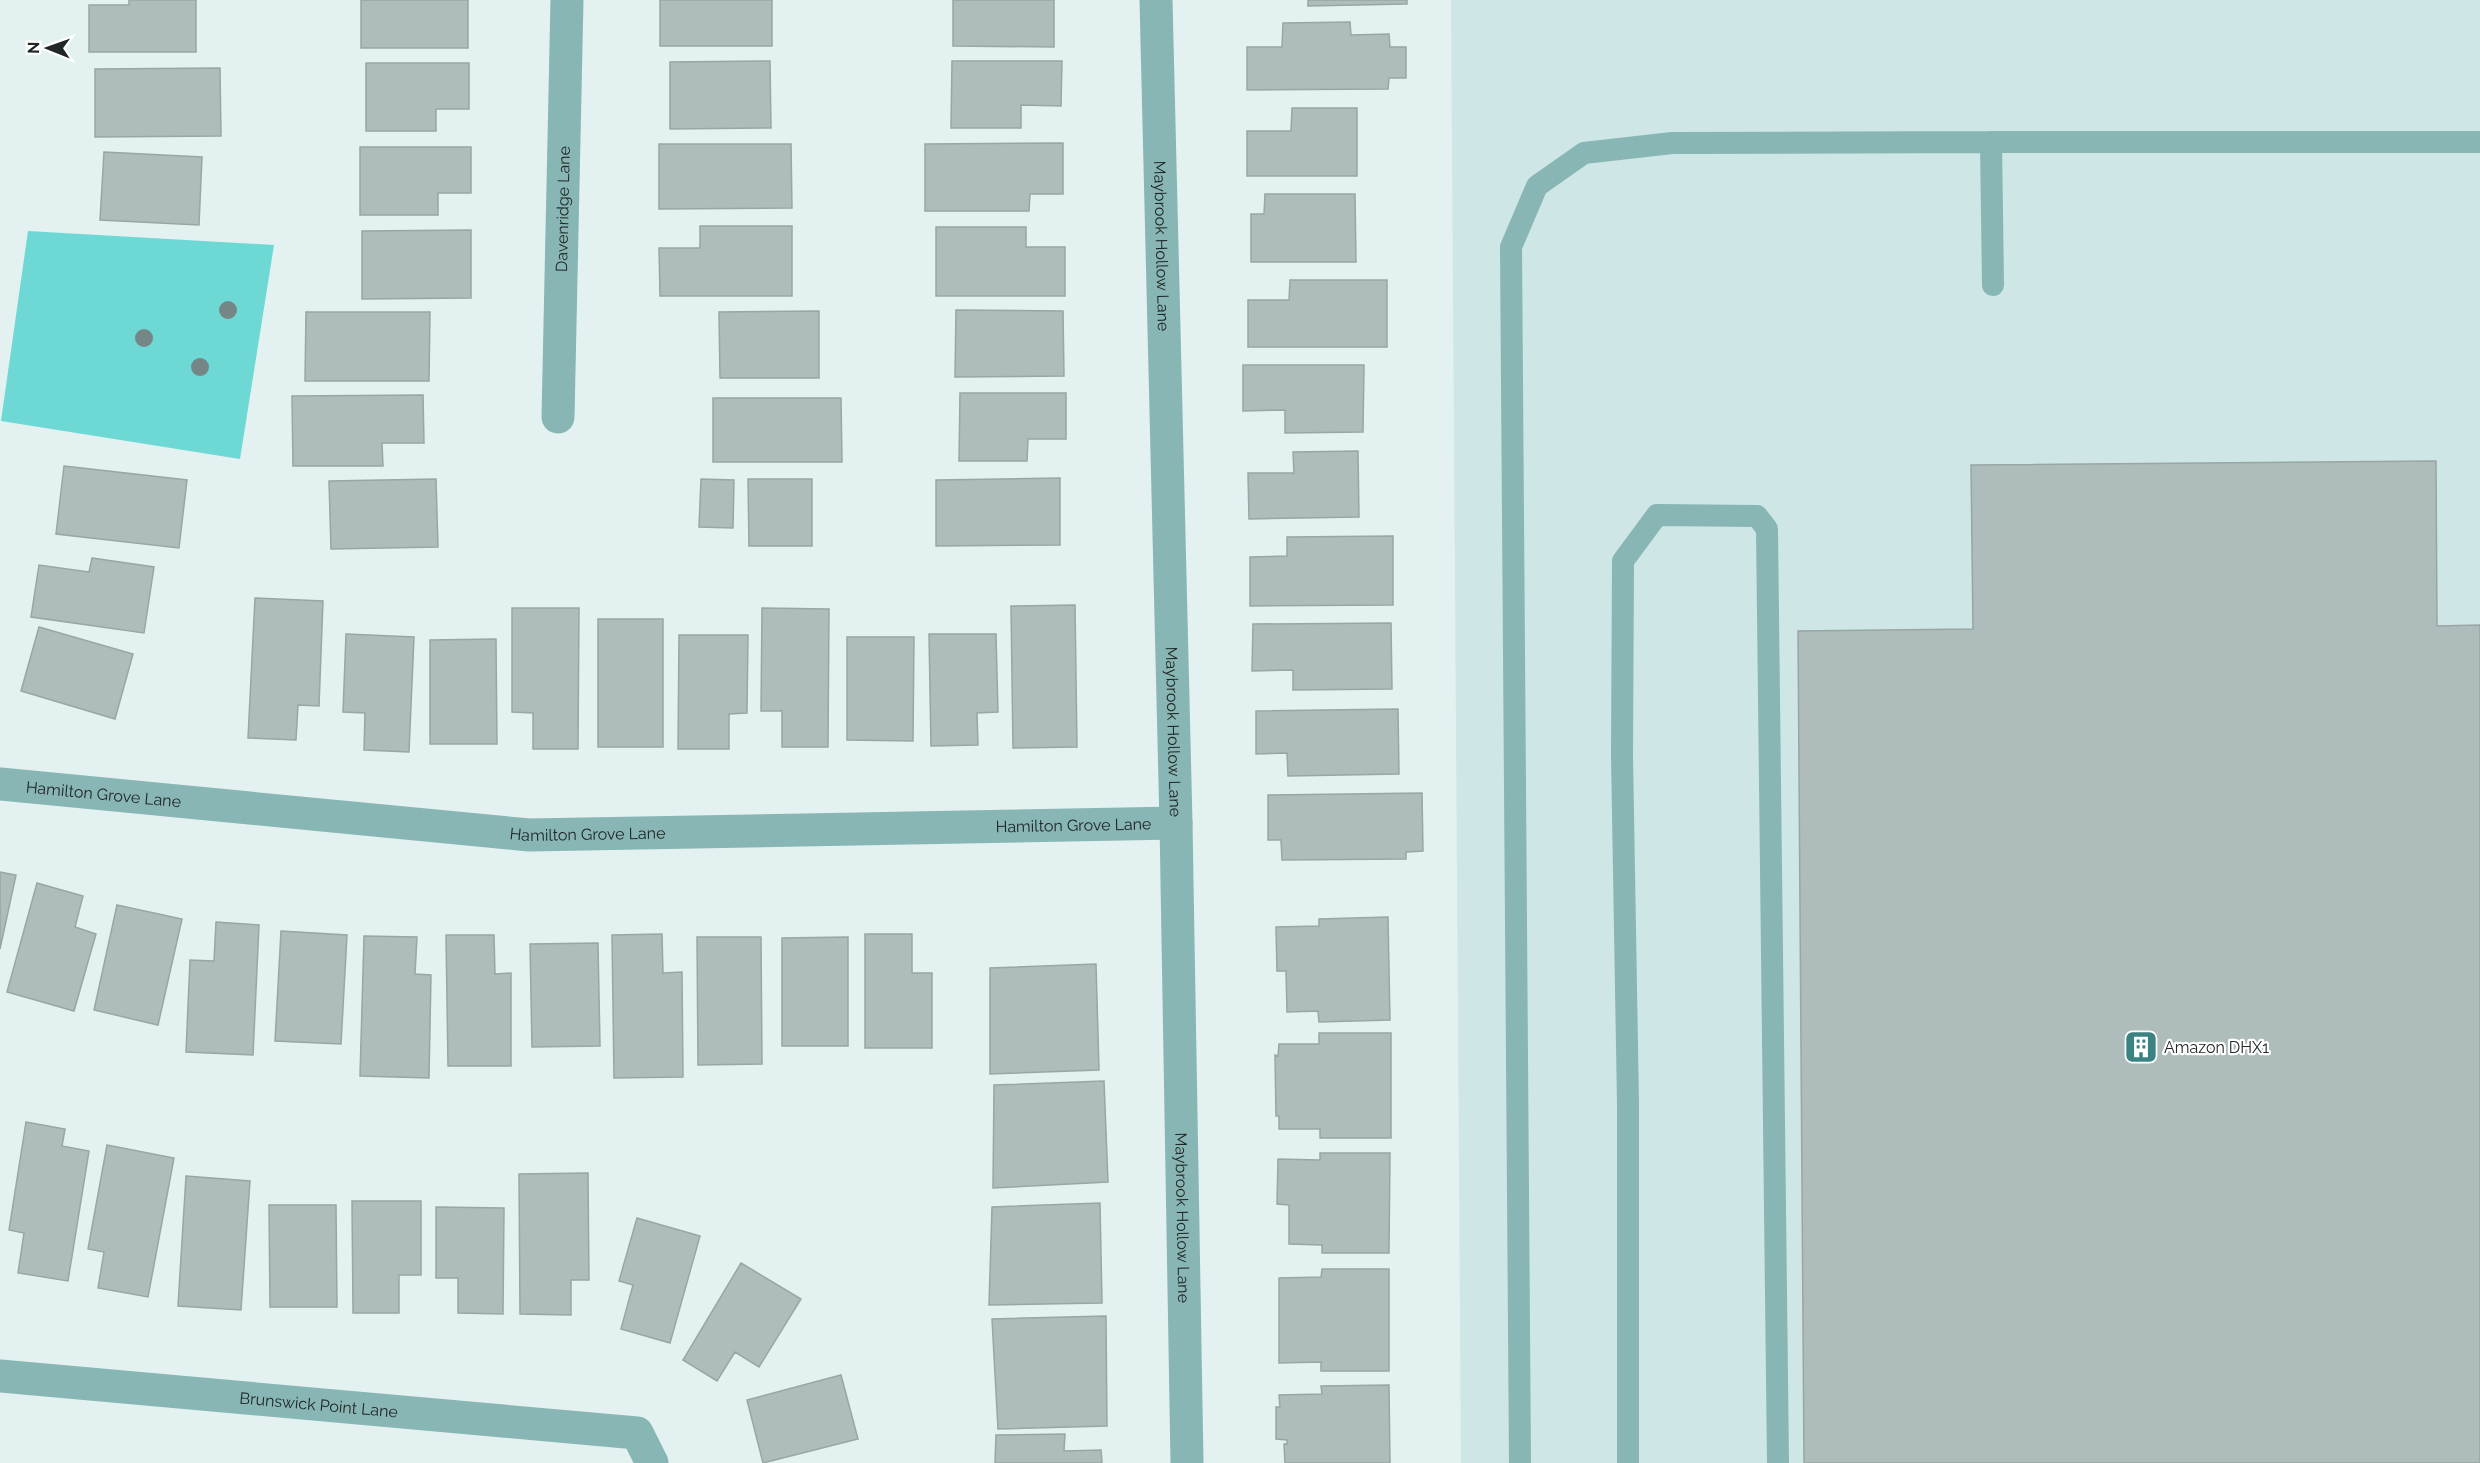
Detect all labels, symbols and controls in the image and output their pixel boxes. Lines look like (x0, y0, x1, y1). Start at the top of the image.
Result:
north arrow (18, 18, 78, 78)
text: N (24, 41, 43, 54)
street label: Davenridge Lane (552, 146, 574, 272)
street label: Maybrook Hollow Lane (1150, 160, 1173, 331)
street label: Maybrook Hollow Lane (1162, 646, 1185, 817)
street label: Hamilton Grove Lane (25, 778, 182, 811)
street label: Hamilton Grove Lane (995, 814, 1152, 836)
street label: Hamilton Grove Lane (509, 823, 666, 845)
building icon: Amazon DHX1 (2123, 1029, 2159, 1065)
place label: Amazon DHX1 (2164, 1038, 2269, 1057)
street label: Maybrook Hollow Lane (1171, 1132, 1193, 1303)
street label: Brunswick Point Lane (239, 1388, 399, 1422)

